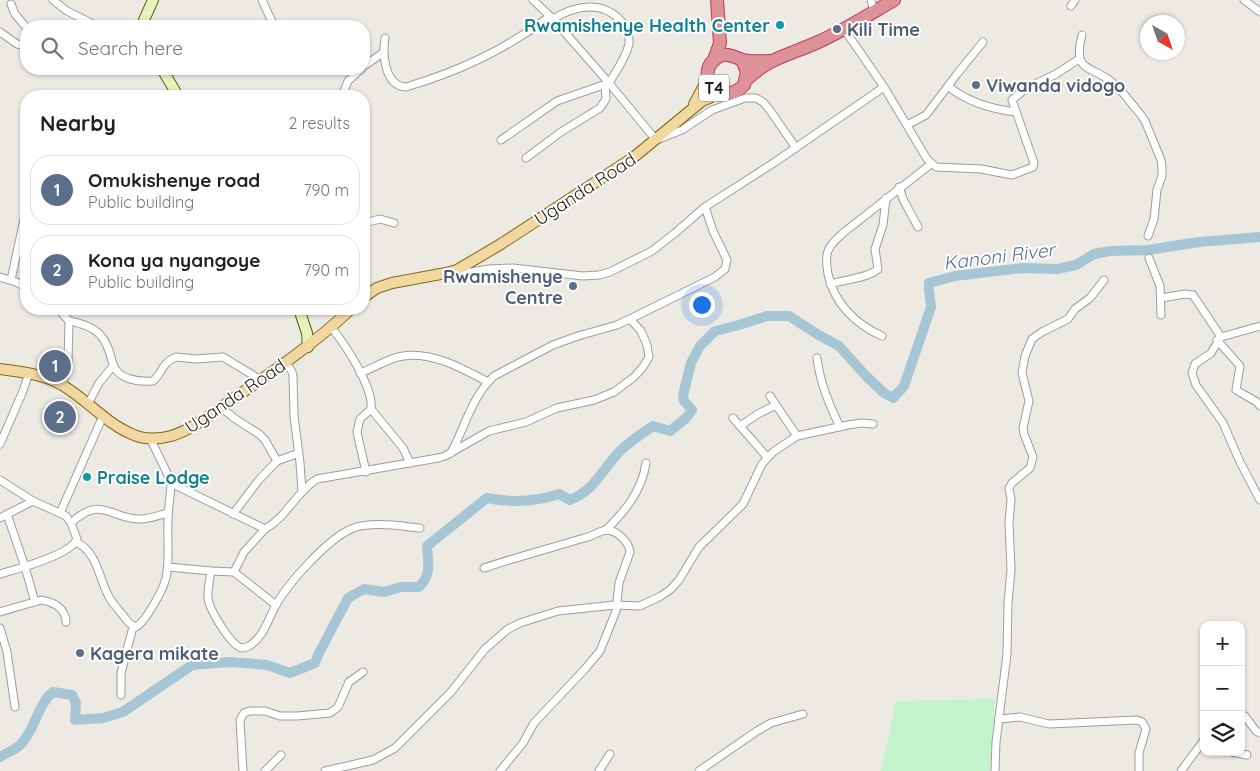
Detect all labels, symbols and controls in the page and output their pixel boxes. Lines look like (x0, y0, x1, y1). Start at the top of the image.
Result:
place label: Rwamishenye Health Center (524, 14, 770, 37)
north arrow (1140, 15, 1185, 60)
place label: Kili Time (847, 18, 920, 41)
marker: Rwamishenye Health Center (774, 19, 786, 31)
search box (20, 20, 370, 75)
marker: Kili Time (831, 23, 843, 35)
icon: search (38, 34, 66, 62)
text: Search here (78, 36, 183, 60)
place label: Viwanda vidogo (986, 74, 1125, 97)
road number: T4 (699, 75, 729, 102)
marker: Viwanda vidogo (970, 79, 982, 91)
text: Nearby (40, 110, 116, 136)
text: 2 results (288, 113, 350, 133)
street label: Uganda Road (530, 148, 640, 230)
text: Omukishenye road (88, 168, 260, 192)
text: 1 (54, 180, 60, 200)
text: 790 m (303, 180, 349, 200)
text: Public building (88, 192, 194, 212)
water label: Kanoni River (942, 237, 1059, 275)
text: Kona ya nyangoye (88, 248, 260, 272)
text: 2 (52, 260, 62, 280)
text: 790 m (303, 260, 349, 280)
place label: Rwamishenye Centre (443, 265, 563, 309)
text: Public building (88, 272, 194, 292)
marker: Rwamishenye Centre (567, 280, 579, 292)
your location (689, 292, 715, 318)
pin: 1 (39, 347, 71, 385)
street label: Uganda Road (180, 354, 290, 438)
pin: 2 (44, 398, 76, 436)
place label: Praise Lodge (97, 466, 210, 489)
marker: Praise Lodge (81, 471, 93, 483)
map controls (1200, 621, 1245, 756)
button: + (1200, 621, 1245, 666)
place label: Kagera mikate (90, 642, 219, 665)
marker: Kagera mikate (74, 647, 86, 659)
button: − (1200, 666, 1245, 711)
button: layers (1200, 711, 1245, 756)

